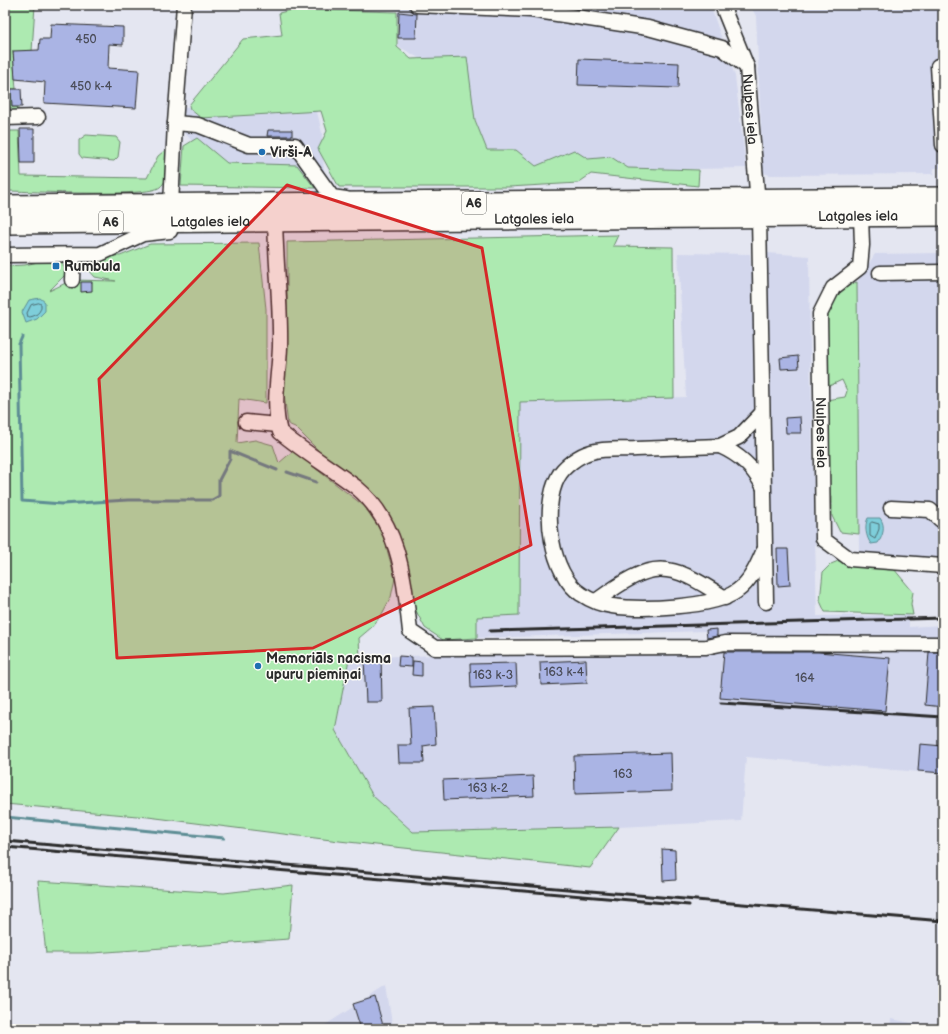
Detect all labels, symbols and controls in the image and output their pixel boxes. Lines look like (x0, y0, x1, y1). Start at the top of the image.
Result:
house number: 450 (75, 32, 97, 47)
street label: Nulpes iela (739, 73, 762, 145)
house number: 450 k-4 (70, 79, 113, 94)
place label: Virši-A (270, 144, 312, 161)
marker: Virši-A (257, 147, 267, 157)
road number: A6 (462, 192, 486, 214)
street label: Latgales iela (818, 207, 898, 225)
street label: Latgales iela (494, 210, 574, 227)
road number: A6 (99, 211, 123, 233)
street label: Latgales iela (170, 212, 250, 230)
place label: Rumbula (64, 258, 121, 275)
marker: Rumbula (51, 261, 61, 271)
street label: Nulpes iela (813, 397, 831, 468)
place label: Memoriāls nacisma upuru piemiņai (266, 650, 391, 684)
marker: Memoriāls nacisma upuru piemiņai (253, 661, 263, 671)
house number: 163 k-4 (544, 665, 585, 680)
house number: 163 k-3 (473, 668, 513, 683)
house number: 164 (795, 671, 815, 686)
house number: 163 (613, 767, 633, 782)
house number: 163 k-2 (468, 781, 508, 796)

